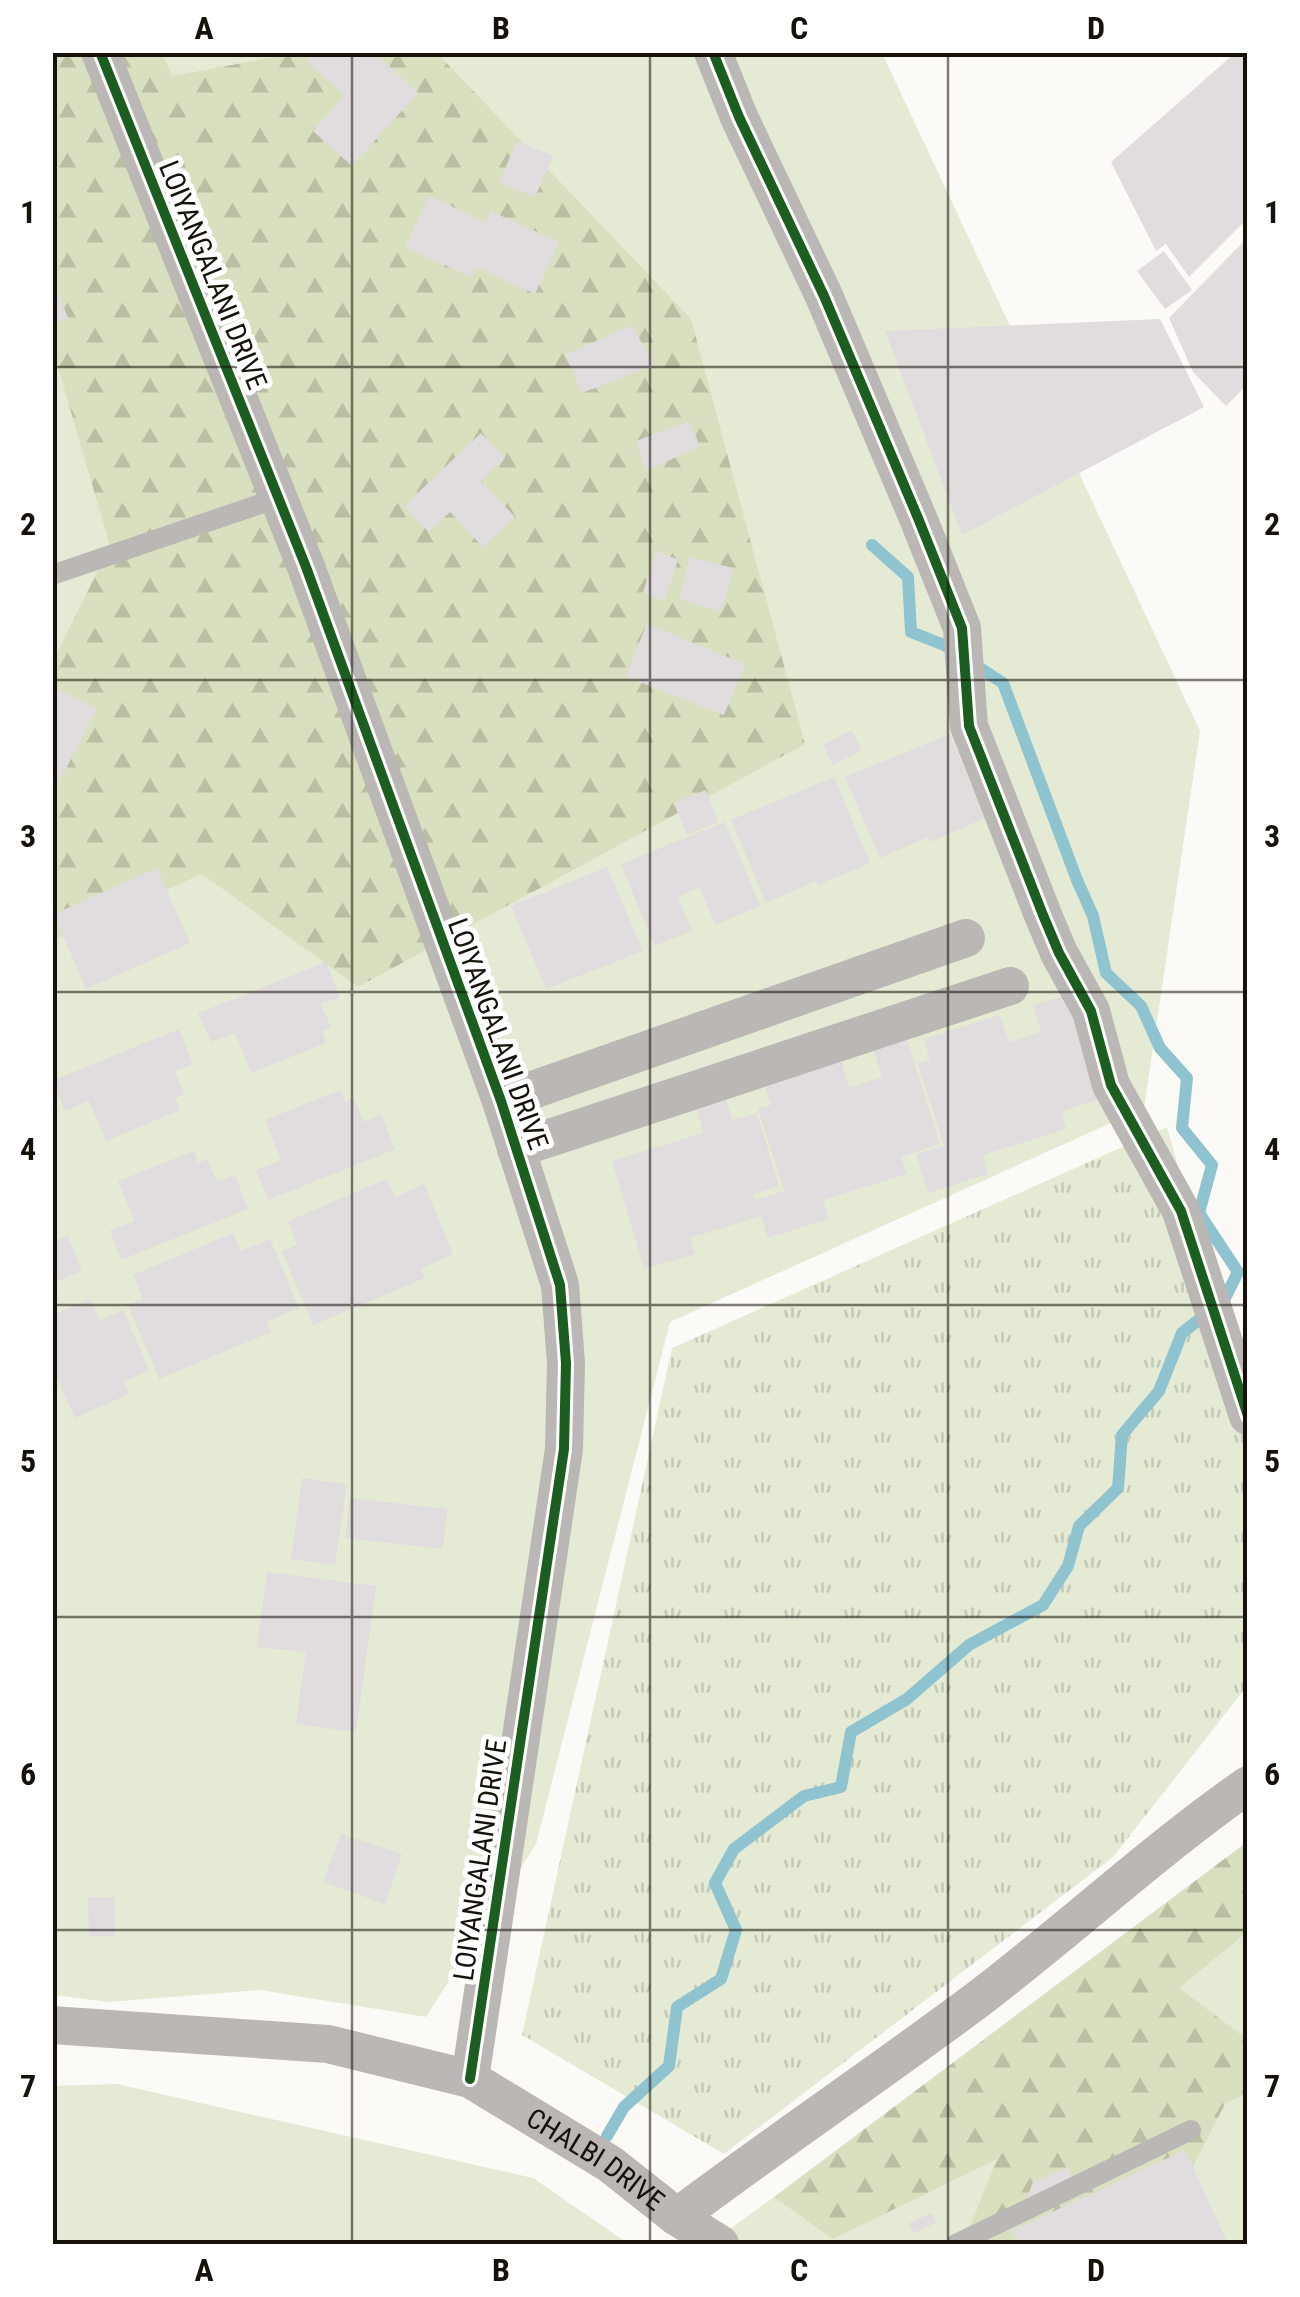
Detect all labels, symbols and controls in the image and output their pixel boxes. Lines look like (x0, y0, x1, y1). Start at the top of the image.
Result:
text: A (194, 9, 214, 47)
text: B (492, 9, 510, 47)
text: C (790, 9, 808, 47)
text: D (1087, 9, 1105, 47)
street label: LOIYANGALANI DRIVE (152, 156, 274, 394)
text: 1 (20, 193, 36, 231)
text: 1 (1264, 193, 1280, 231)
text: 2 (20, 505, 36, 543)
text: 2 (1264, 505, 1280, 543)
text: 3 (20, 817, 36, 855)
text: 3 (1264, 817, 1280, 855)
street label: LOIYANGALANI DRIVE (441, 914, 555, 1154)
text: 4 (20, 1130, 36, 1168)
text: 4 (1264, 1130, 1280, 1168)
text: 5 (20, 1442, 36, 1480)
text: 5 (1264, 1442, 1280, 1480)
street label: LOIYANGALANI DRIVE (447, 1737, 513, 1983)
text: 6 (20, 1755, 36, 1793)
text: 6 (1264, 1755, 1280, 1793)
text: 7 (20, 2067, 36, 2105)
text: 7 (1264, 2067, 1280, 2105)
street label: CHALBI DRIVE (521, 2101, 671, 2217)
text: A (194, 2251, 214, 2289)
text: B (492, 2251, 510, 2289)
text: C (790, 2251, 808, 2289)
text: D (1087, 2251, 1105, 2289)

